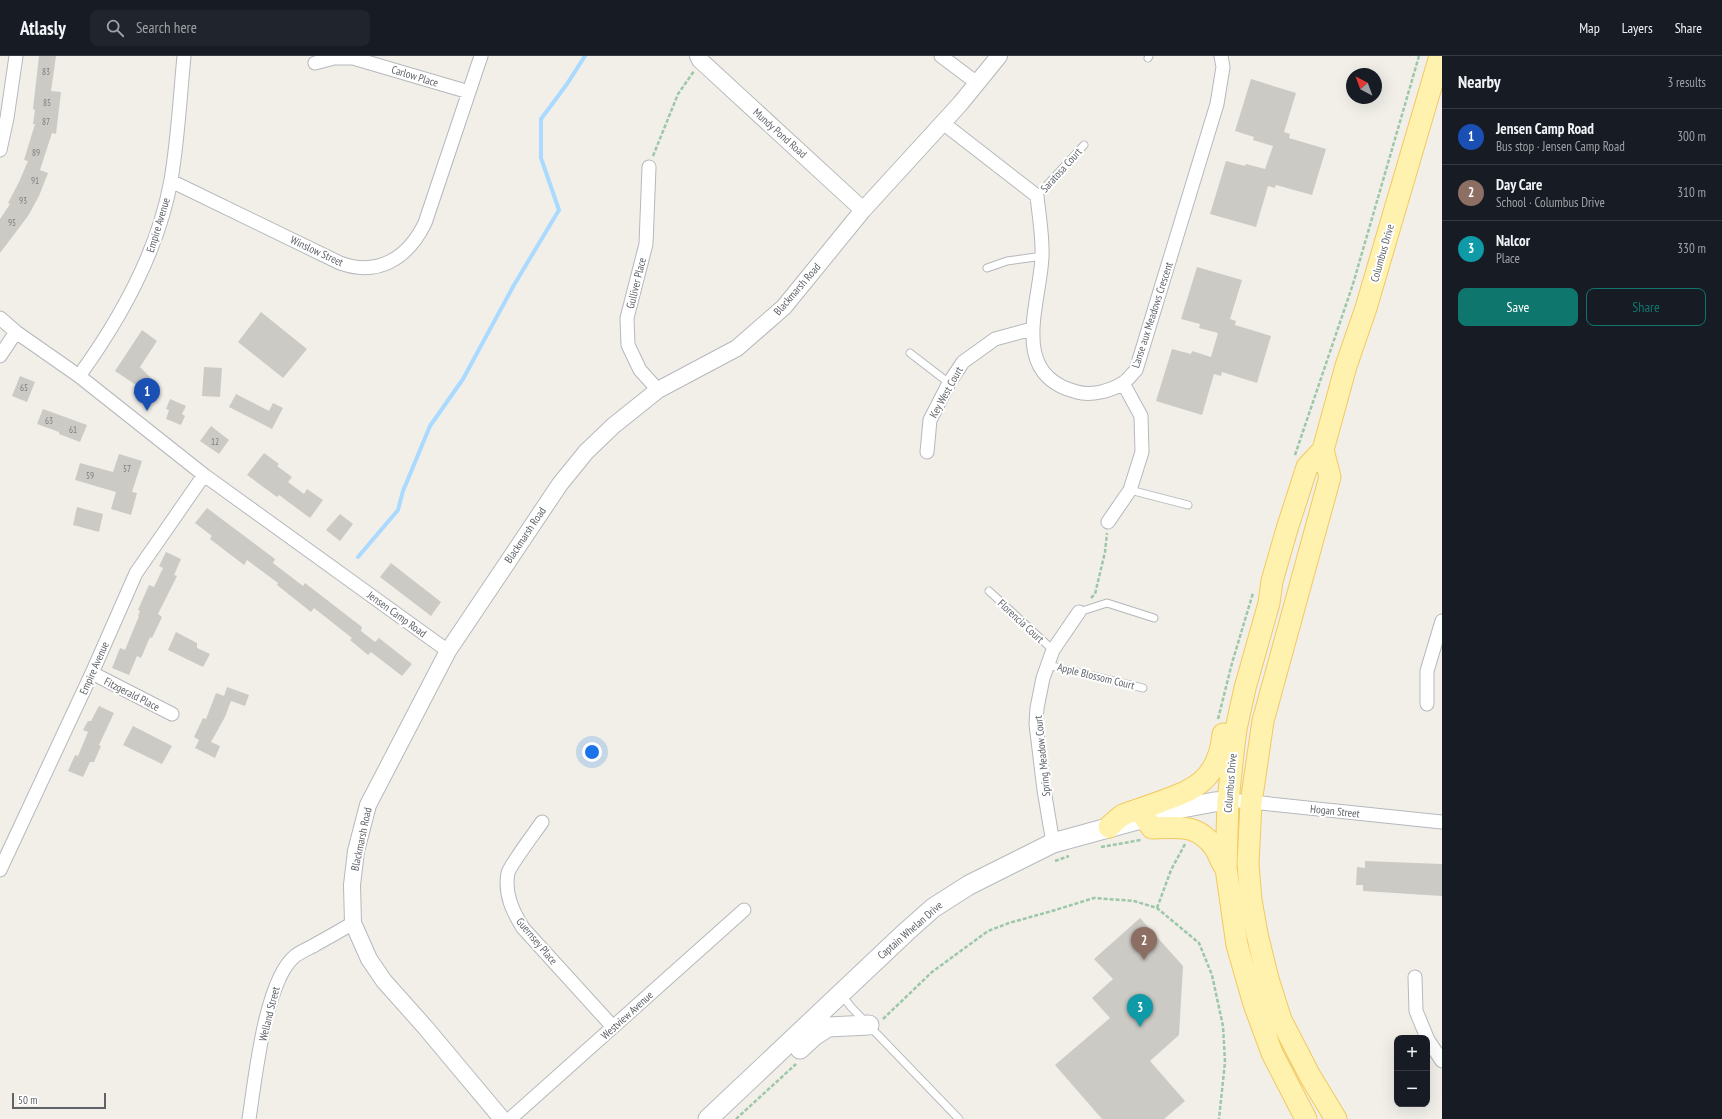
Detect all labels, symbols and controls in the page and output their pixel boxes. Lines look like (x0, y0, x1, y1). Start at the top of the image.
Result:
search box (90, 10, 370, 46)
text: Atlasly (20, 16, 66, 40)
icon: search (104, 17, 126, 39)
text: Search here (136, 18, 197, 37)
text: Map (1579, 19, 1600, 37)
text: Layers (1622, 19, 1653, 37)
text: Share (1675, 19, 1702, 37)
street label: Carlow Place (390, 62, 441, 90)
house number: 83 (42, 66, 50, 77)
north arrow (1346, 68, 1382, 104)
text: Nearby (1458, 71, 1501, 93)
text: 3 results (1667, 74, 1706, 91)
house number: 85 (43, 97, 51, 108)
street label: Mundy Pond Road (750, 105, 810, 161)
house number: 87 (42, 116, 50, 127)
text: Jensen Camp Road (1496, 119, 1594, 138)
text: 1 (1468, 128, 1474, 145)
text: 300 m (1677, 128, 1706, 145)
text: Bus stop · Jensen Camp Road (1496, 138, 1625, 155)
street label: Saratosa Court (1037, 145, 1085, 195)
house number: 89 (32, 147, 40, 158)
house number: 91 (31, 175, 39, 186)
text: Day Care (1496, 175, 1542, 194)
text: 2 (1468, 184, 1474, 201)
text: 310 m (1677, 184, 1706, 201)
text: School · Columbus Drive (1496, 194, 1605, 211)
house number: 93 (19, 195, 27, 206)
street label: Empire Avenue (143, 196, 173, 254)
house number: 95 (8, 217, 16, 228)
street label: Columbus Drive (1367, 222, 1397, 284)
text: Nalcor (1496, 231, 1530, 250)
street label: Winslow Street (288, 233, 346, 269)
text: 3 (1468, 240, 1474, 257)
text: 330 m (1677, 240, 1706, 257)
text: Place (1496, 250, 1520, 267)
street label: Gulliver Place (623, 256, 649, 310)
street label: Blackmarsh Road (771, 260, 824, 318)
street label: L'anse aux Meadows Crescent (1128, 260, 1176, 370)
button: Save (1458, 288, 1578, 326)
button: Share (1586, 288, 1706, 326)
street label: Key West Court (926, 364, 966, 420)
pin: 1 (134, 378, 160, 411)
house number: 65 (20, 382, 28, 393)
house number: 63 (45, 415, 53, 426)
house number: 61 (69, 424, 77, 435)
house number: 12 (211, 436, 219, 447)
house number: 57 (123, 463, 131, 474)
house number: 59 (86, 470, 94, 481)
street label: Blackmarsh Road (501, 504, 549, 566)
street label: Jensen Camp Road (364, 587, 430, 640)
street label: Florencia Court (995, 596, 1047, 646)
street label: Empire Avenue (76, 639, 112, 697)
street label: Apple Blossom Court (1056, 660, 1136, 692)
street label: Fitzgerald Place (102, 674, 162, 714)
street label: Spring Meadow Court (1031, 715, 1053, 797)
your location (582, 742, 602, 762)
street label: Columbus Drive (1220, 752, 1240, 813)
street label: Hogan Street (1310, 801, 1360, 821)
street label: Blackmarsh Road (347, 806, 375, 872)
street label: Captain Whelan Drive (875, 898, 946, 962)
street label: Guernsey Place (513, 915, 561, 968)
pin: 2 (1131, 927, 1157, 960)
street label: Welland Street (255, 985, 283, 1043)
street label: Westview Avenue (598, 988, 656, 1042)
pin: 3 (1127, 994, 1153, 1027)
map controls (1394, 1035, 1430, 1107)
button: + (1394, 1035, 1430, 1071)
button: − (1394, 1071, 1430, 1107)
scale bar (12, 1091, 106, 1110)
text: 50 m (18, 1093, 37, 1107)

